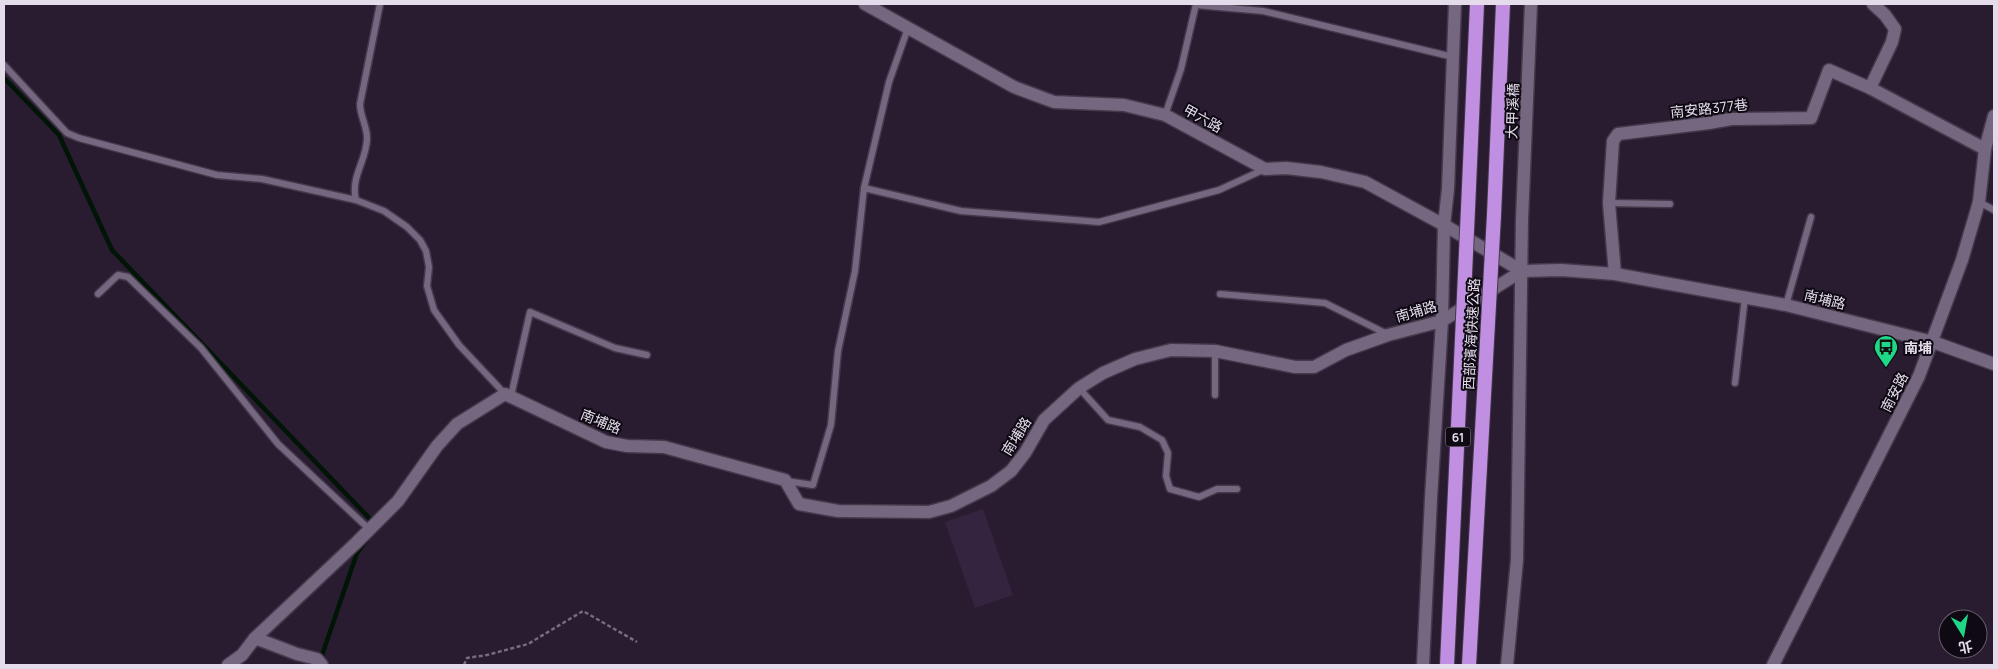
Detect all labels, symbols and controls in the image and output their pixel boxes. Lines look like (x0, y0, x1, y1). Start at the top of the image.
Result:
street label: 大甲溪橋 (1502, 83, 1522, 139)
street label: 南安路377巷 (1669, 94, 1749, 122)
street label: 甲六路 (1180, 100, 1226, 136)
street label: 西部濱海快速公路 (1459, 278, 1483, 390)
street label: 南埔路 (1802, 285, 1848, 313)
street label: 南埔路 (1393, 296, 1439, 326)
bus stop icon: 南埔 (1873, 334, 1899, 368)
place label: 南埔 (1904, 338, 1932, 357)
street label: 南安路 (1876, 369, 1912, 415)
street label: 南埔路 (578, 404, 624, 438)
street label: 南埔路 (997, 413, 1035, 459)
road number: 61 (1446, 428, 1470, 447)
north arrow (1938, 609, 1988, 659)
text: 北 (1957, 637, 1974, 658)

